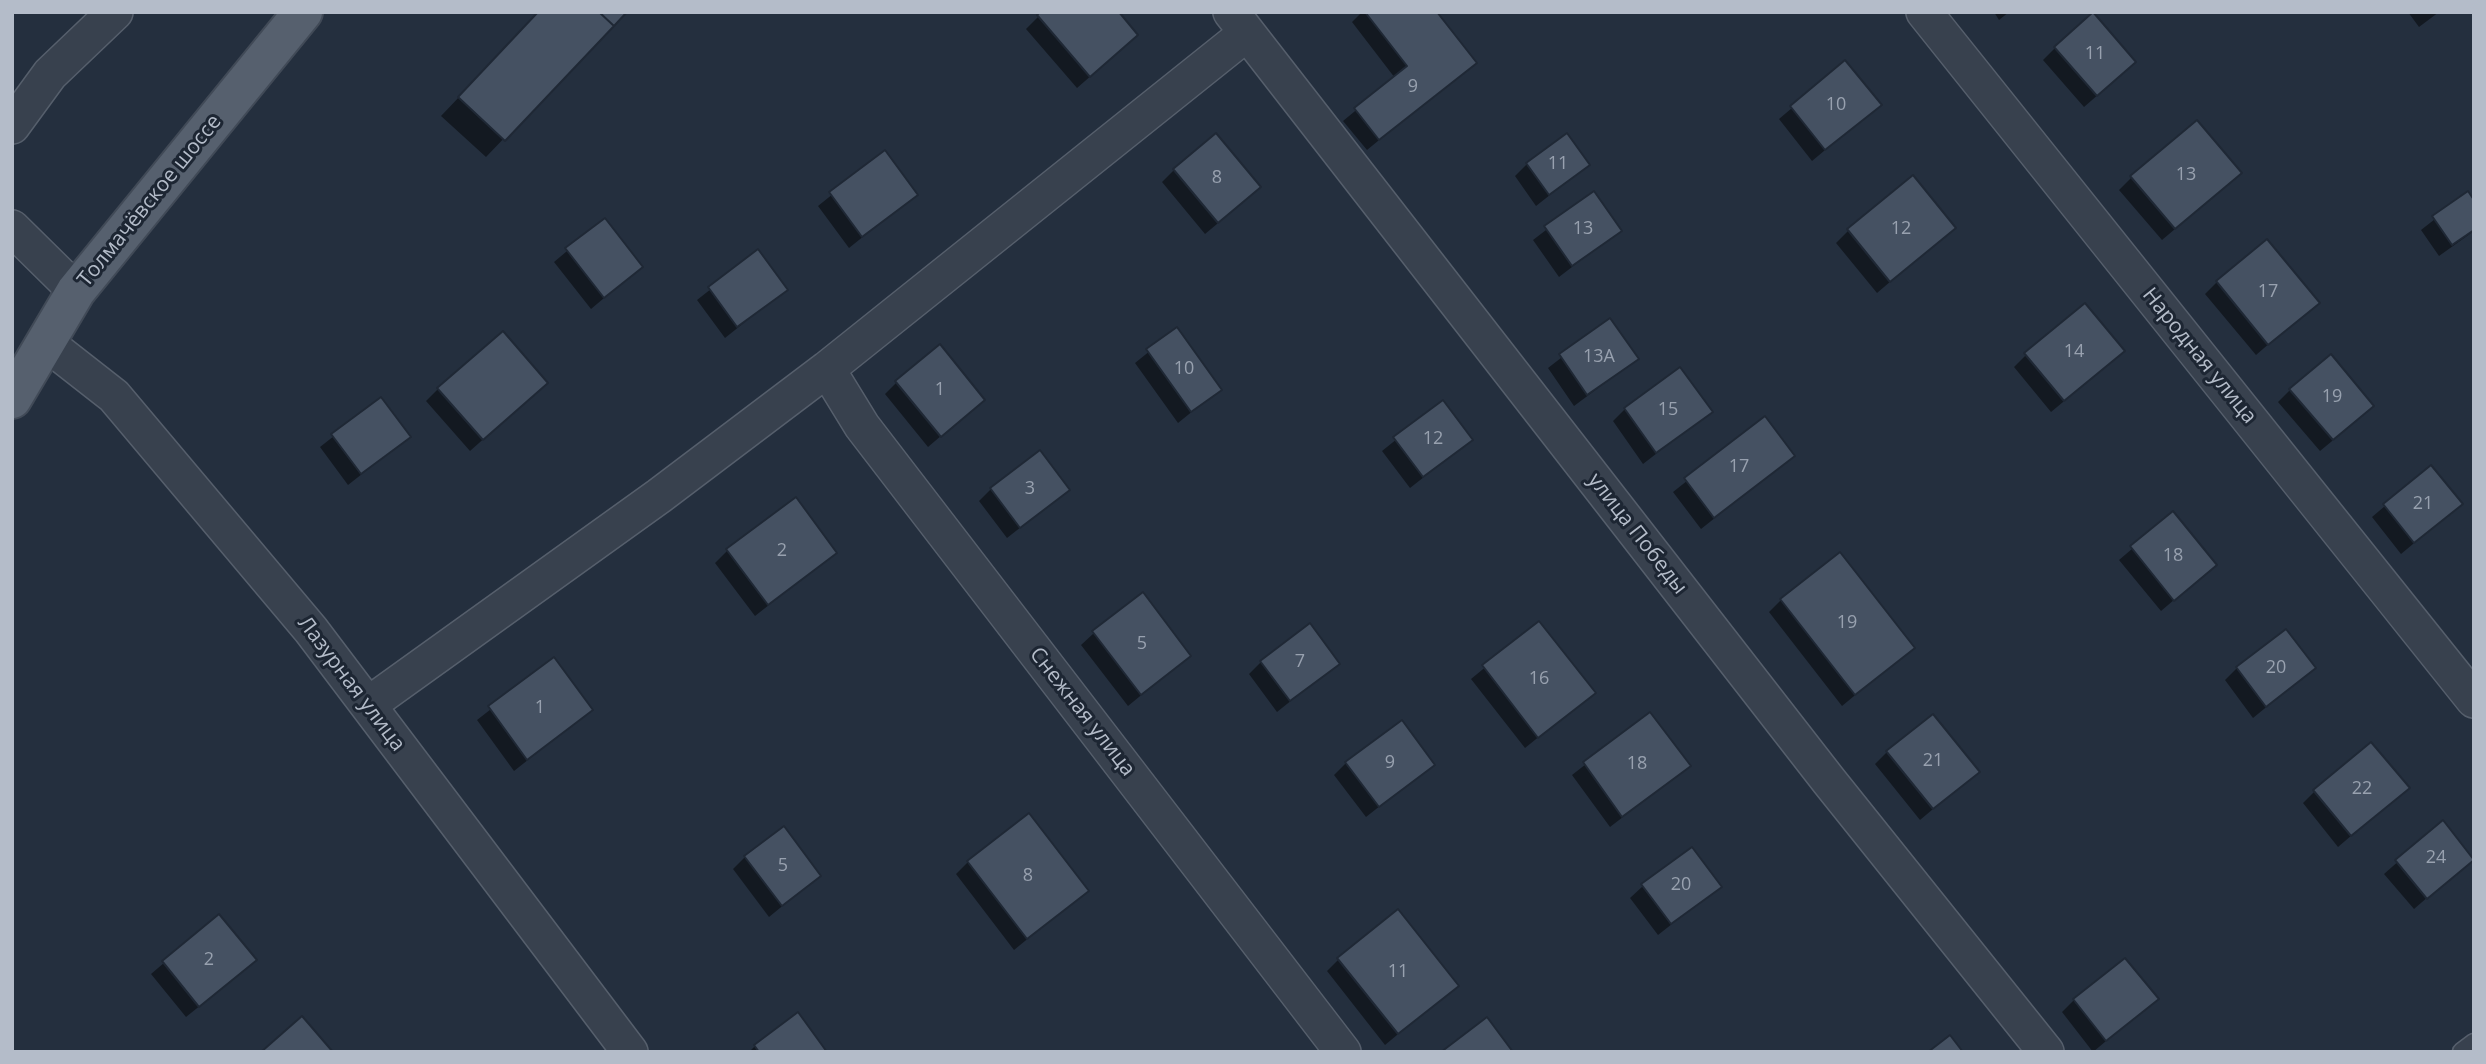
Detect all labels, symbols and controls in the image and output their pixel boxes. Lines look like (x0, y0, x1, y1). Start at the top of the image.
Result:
house number: 11 (2085, 43, 2105, 65)
house number: 9 (1408, 76, 1418, 98)
house number: 10 (1826, 94, 1846, 116)
street label: Толмачёвское шоссе (73, 110, 227, 292)
house number: 11 (1548, 153, 1568, 175)
house number: 13 (2176, 164, 2196, 186)
house number: 8 (1212, 167, 1222, 189)
house number: 13 (1573, 218, 1593, 240)
house number: 12 (1891, 218, 1911, 240)
house number: 17 (2258, 281, 2278, 303)
street label: Народная улица (2137, 283, 2261, 429)
house number: 14 (2064, 341, 2084, 363)
house number: 13А (1583, 346, 1615, 368)
house number: 10 (1174, 358, 1194, 380)
house number: 1 (935, 379, 945, 401)
house number: 19 (2322, 386, 2342, 408)
house number: 15 (1658, 399, 1678, 421)
house number: 12 (1423, 428, 1443, 450)
house number: 17 (1729, 456, 1749, 478)
street label: улица Победы (1582, 468, 1692, 600)
house number: 3 (1025, 478, 1035, 500)
house number: 21 (2413, 493, 2433, 515)
house number: 2 (777, 540, 787, 562)
house number: 18 (2163, 545, 2183, 567)
street label: Лазурная улица (292, 611, 410, 757)
house number: 19 (1837, 612, 1857, 634)
house number: 5 (1137, 633, 1147, 655)
street label: Снежная улица (1024, 643, 1140, 781)
house number: 7 (1295, 651, 1305, 673)
house number: 20 (2266, 657, 2286, 679)
house number: 16 (1529, 668, 1549, 690)
house number: 1 (535, 697, 545, 719)
house number: 21 (1923, 750, 1943, 772)
house number: 9 (1385, 752, 1395, 774)
house number: 18 (1627, 753, 1647, 775)
house number: 22 (2352, 778, 2372, 800)
house number: 24 (2426, 847, 2446, 869)
house number: 5 (778, 855, 788, 877)
house number: 8 (1023, 865, 1033, 887)
house number: 20 (1671, 874, 1691, 896)
house number: 2 (204, 949, 214, 971)
house number: 11 (1388, 961, 1408, 983)

